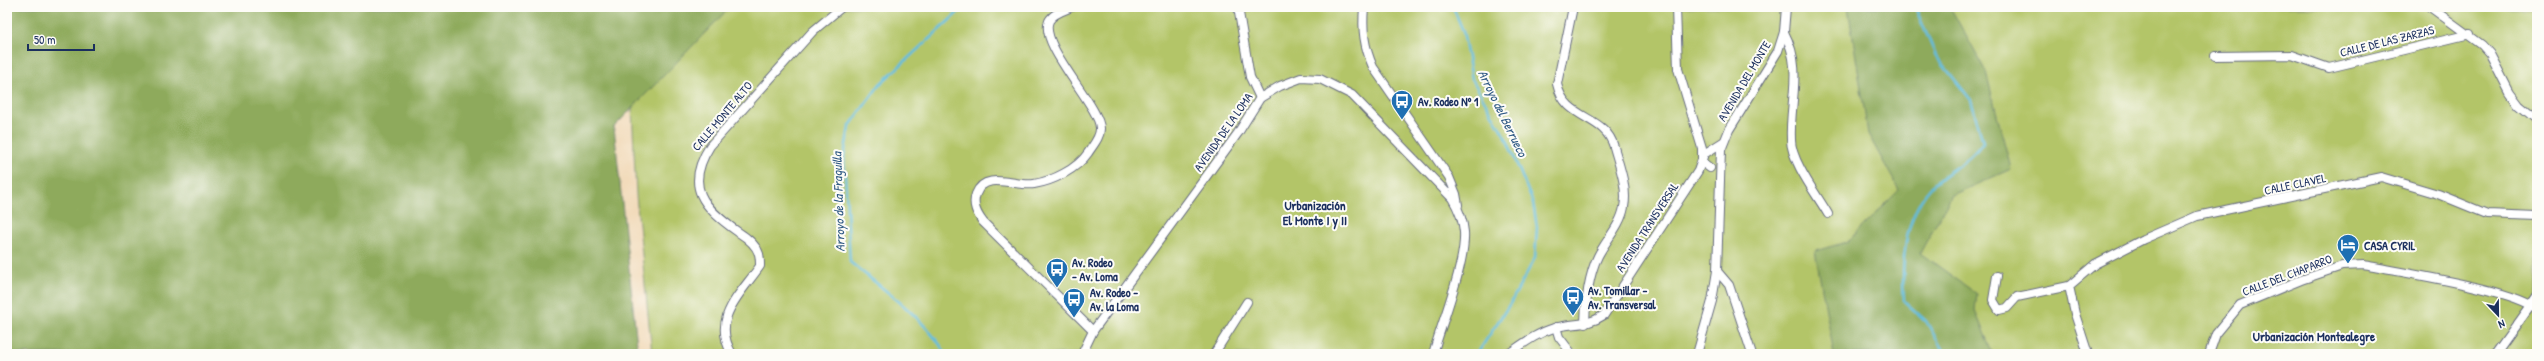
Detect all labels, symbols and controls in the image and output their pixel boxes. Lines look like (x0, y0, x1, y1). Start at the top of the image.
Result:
street label: CALLE DE LAS ZARZAS (2338, 21, 2436, 61)
scale bar (28, 26, 94, 52)
text: 50 m (34, 31, 55, 48)
street label: AVENIDA DEL MONTE (1713, 37, 1775, 124)
water label: Arroyo del Berrueco (1474, 67, 1533, 161)
street label: CALLE MONTE ALTO (688, 77, 756, 154)
bus stop icon: Av. Rodeo Nº 1 (1389, 88, 1415, 121)
street label: AVENIDA DE LA LOMA (1190, 89, 1257, 175)
place label: Av. Rodeo Nº 1 (1418, 93, 1479, 110)
water label: Arroyo de la Fraguilla (827, 150, 850, 252)
street label: CALLE CLAVEL (2262, 169, 2328, 199)
street label: AVENIDA TRANSVERSAL (1612, 178, 1683, 275)
district label: Urbanización El Monte I y II (1283, 196, 1347, 230)
hotel icon: CASA CYRIL (2335, 232, 2361, 265)
place label: CASA CYRIL (2364, 237, 2416, 254)
street label: CALLE DEL CHAPARRO (2240, 250, 2335, 300)
place label: Av. Rodeo - Av. Loma (1072, 254, 1118, 285)
bus stop icon: Av. Rodeo - Av. Loma (1044, 256, 1070, 289)
place label: Av. Tomillar - Av. Transversal (1588, 282, 1656, 313)
place label: Av. Rodeo - Av. la Loma (1090, 284, 1139, 315)
bus stop icon: Av. Tomillar - Av. Transversal (1560, 284, 1586, 317)
bus stop icon: Av. Rodeo - Av. la Loma (1061, 286, 1087, 319)
north arrow (2478, 295, 2518, 335)
text: N (2496, 317, 2507, 332)
district label: Urbanización Montealegre (2253, 327, 2376, 346)

